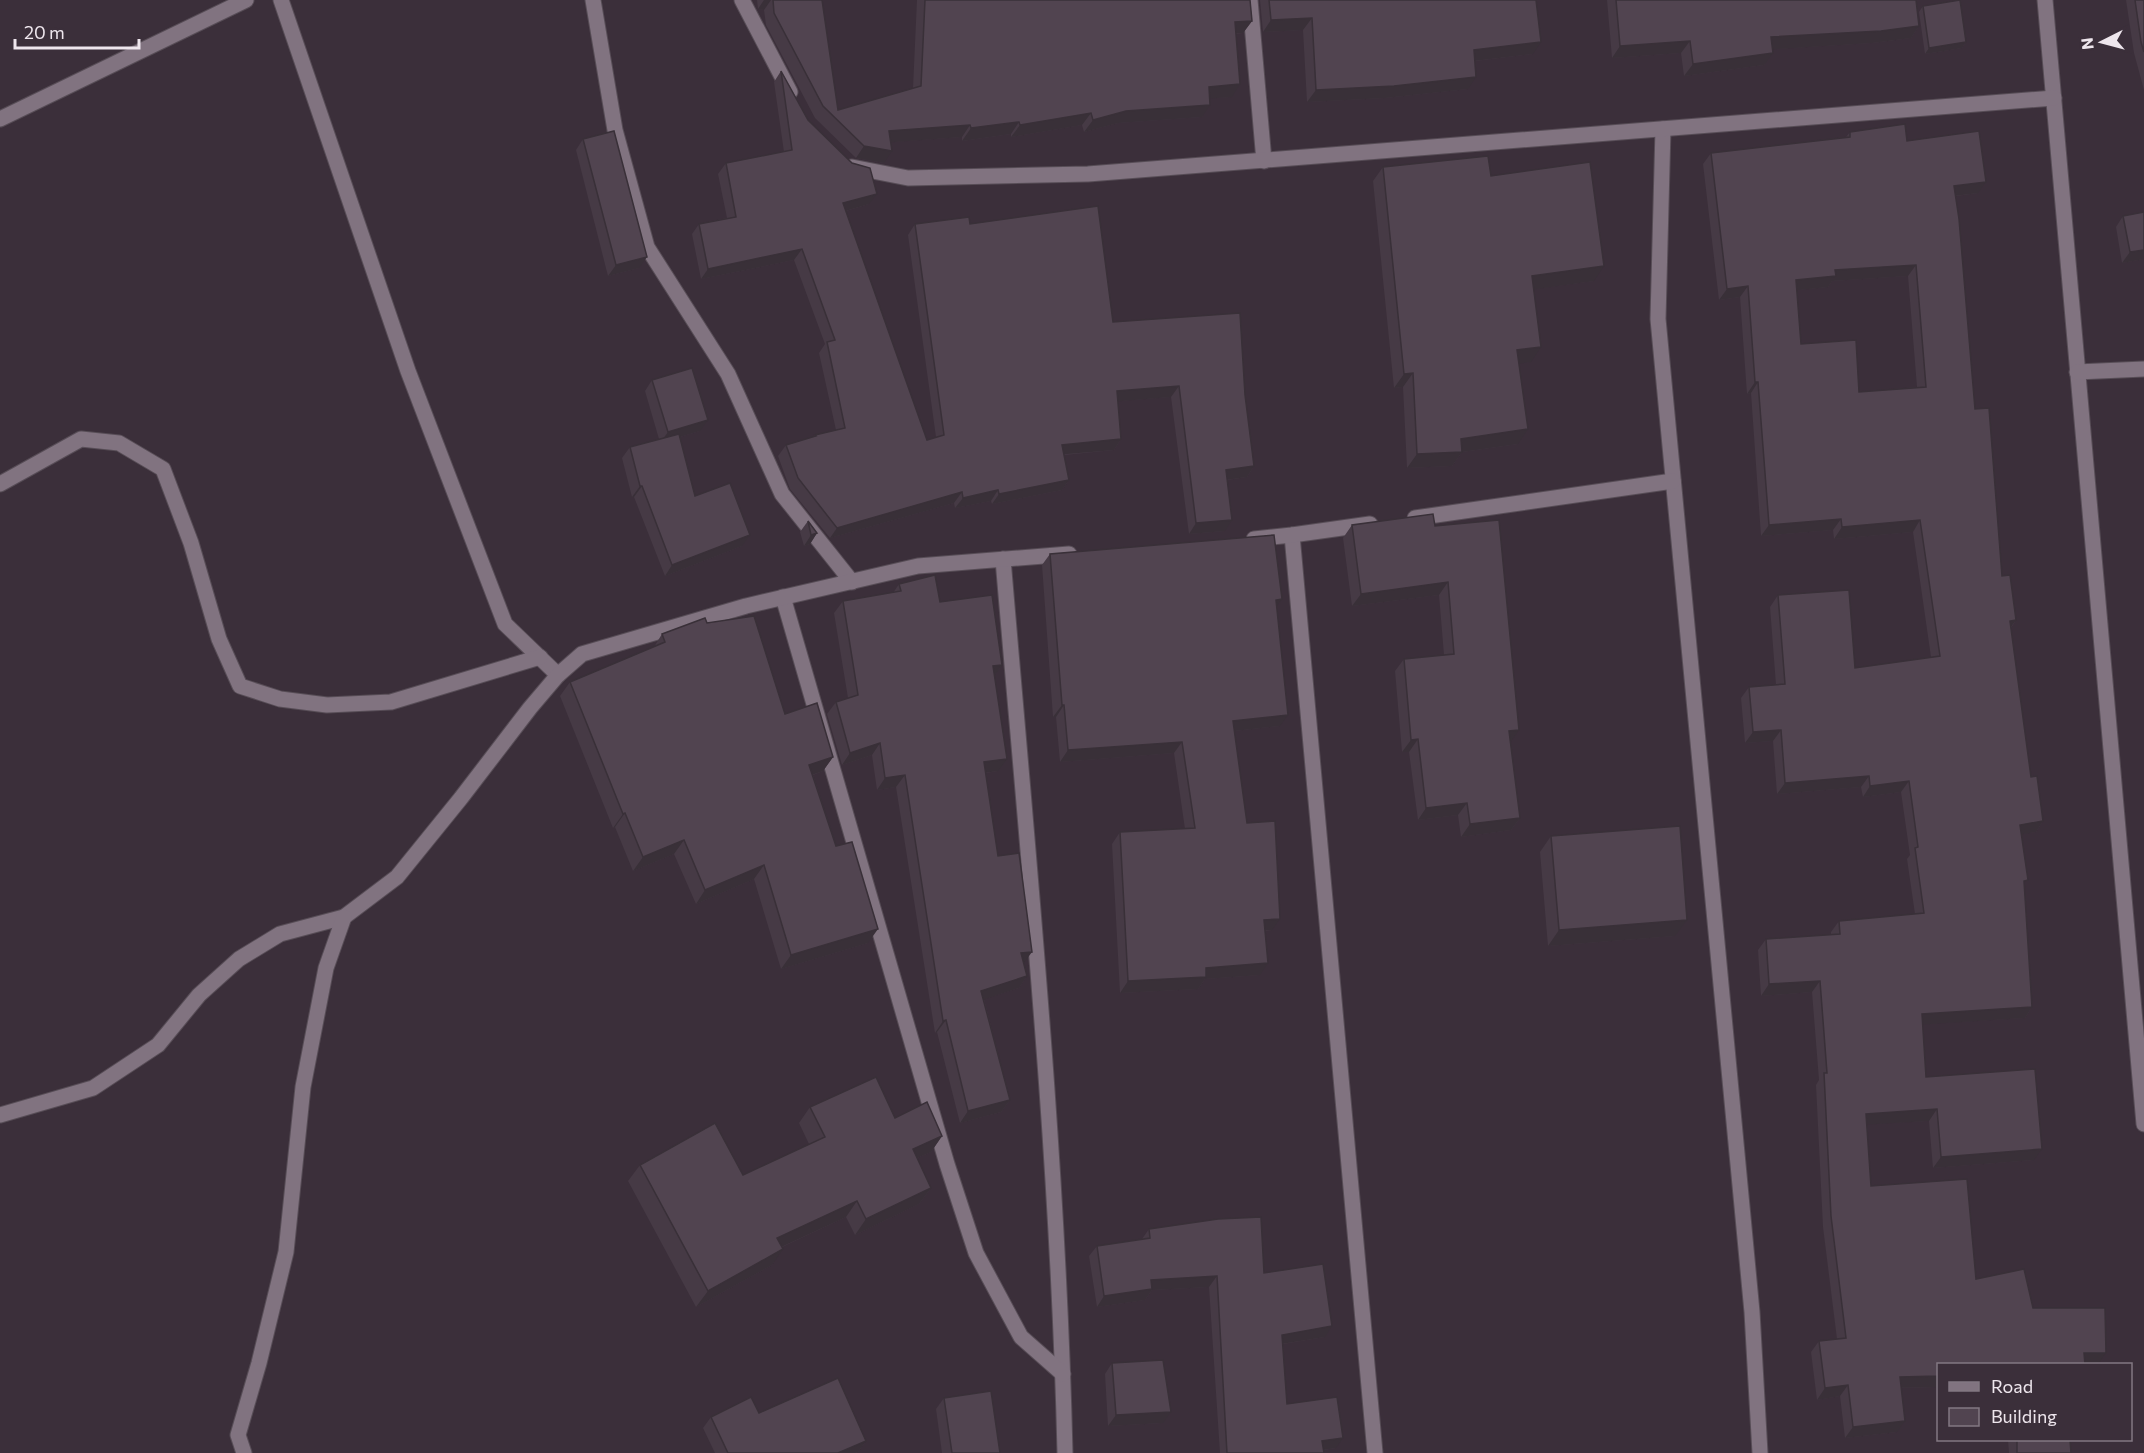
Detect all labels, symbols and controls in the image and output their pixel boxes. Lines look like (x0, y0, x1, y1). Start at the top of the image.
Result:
scale bar (15, 12, 140, 50)
north arrow (2072, 12, 2132, 72)
text: 20 m (24, 21, 65, 43)
text: N (2077, 37, 2097, 51)
legend (1937, 1363, 2132, 1441)
text: Road (1991, 1375, 2033, 1397)
text: Building (1991, 1405, 2057, 1427)

